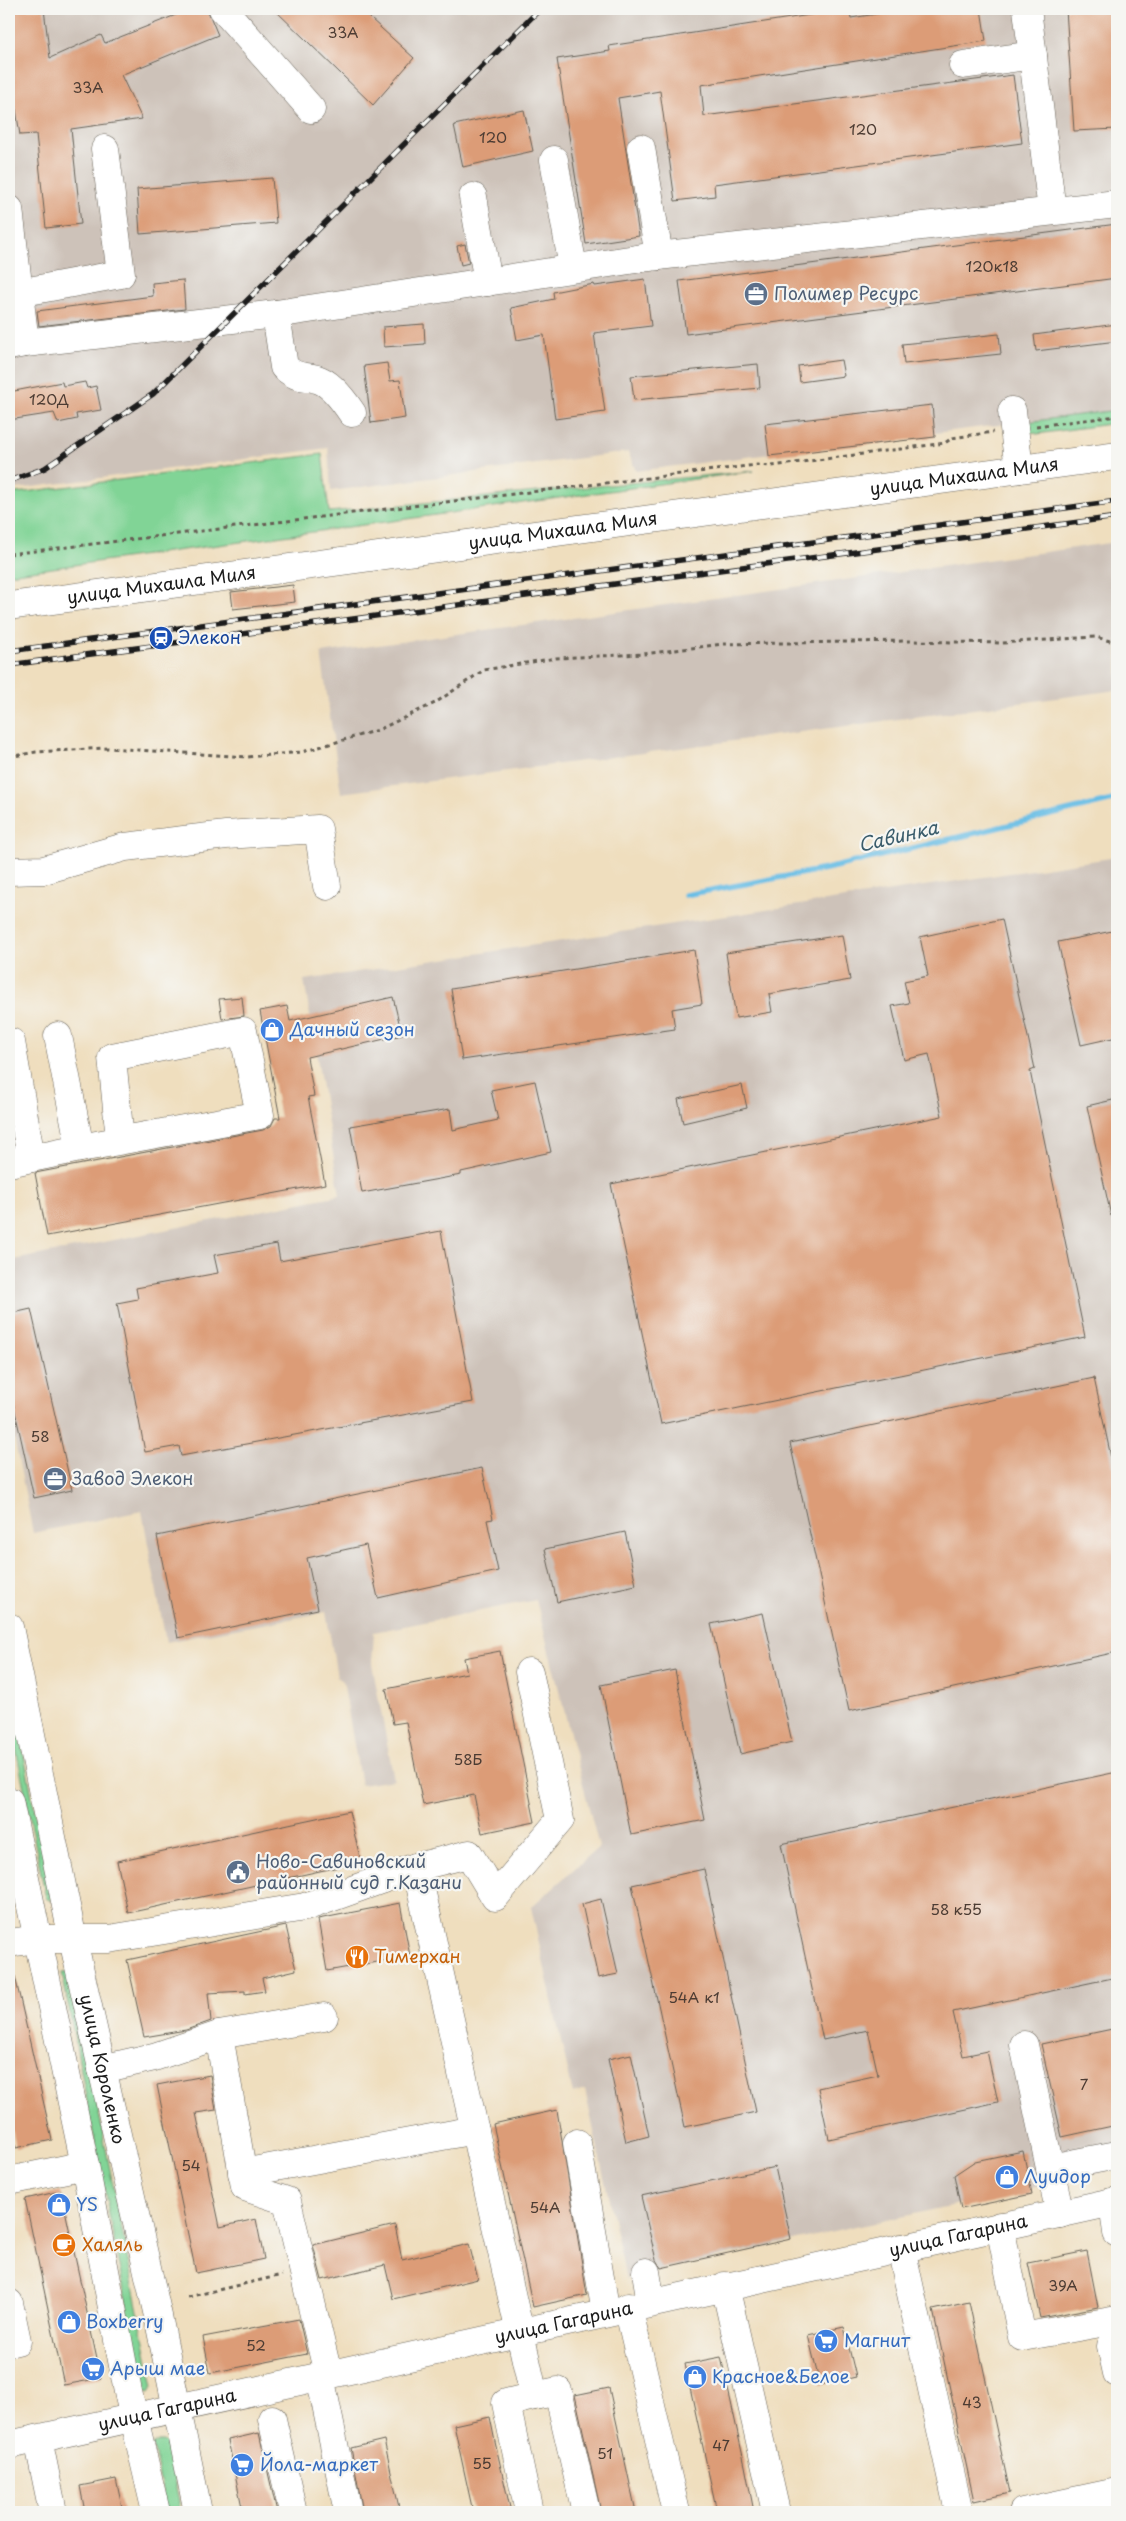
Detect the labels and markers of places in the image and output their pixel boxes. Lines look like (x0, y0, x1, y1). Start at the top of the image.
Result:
place label: Полимер Ресурс (774, 279, 918, 306)
office icon: Полимер Ресурс (743, 281, 769, 307)
place label: Элекон (178, 623, 241, 650)
station icon: Элекон (148, 625, 174, 651)
place label: Дачный сезон (289, 1015, 415, 1042)
shop icon: Дачный сезон (259, 1017, 285, 1043)
place label: Завод Элекон (72, 1464, 193, 1491)
office icon: Завод Элекон (42, 1466, 68, 1492)
place label: Ново-Савиновский районный суд г.Казани (256, 1847, 462, 1895)
public building icon: Ново-Савиновский районный суд г.Казани (225, 1859, 251, 1885)
place label: Тимерхан (374, 1942, 461, 1969)
restaurant icon: Тимерхан (344, 1944, 370, 1970)
place label: Луидор (1024, 2162, 1091, 2189)
shop icon: Луидор (994, 2164, 1020, 2190)
place label: YS (76, 2190, 98, 2217)
shop icon: YS (46, 2192, 72, 2218)
place label: Халяль (82, 2230, 143, 2257)
cafe icon: Халяль (51, 2232, 77, 2258)
place label: Boxberry (86, 2307, 164, 2334)
shop icon: Boxberry (56, 2309, 82, 2335)
place label: Магнит (844, 2326, 911, 2353)
supermarket icon: Магнит (813, 2328, 839, 2354)
place label: Арыш мае (110, 2354, 205, 2381)
supermarket icon: Арыш мае (80, 2356, 106, 2382)
place label: Красное&Белое (712, 2362, 850, 2389)
shop icon: Красное&Белое (682, 2364, 708, 2390)
place label: Йола-маркет (260, 2450, 378, 2477)
supermarket icon: Йола-маркет (229, 2452, 255, 2478)

